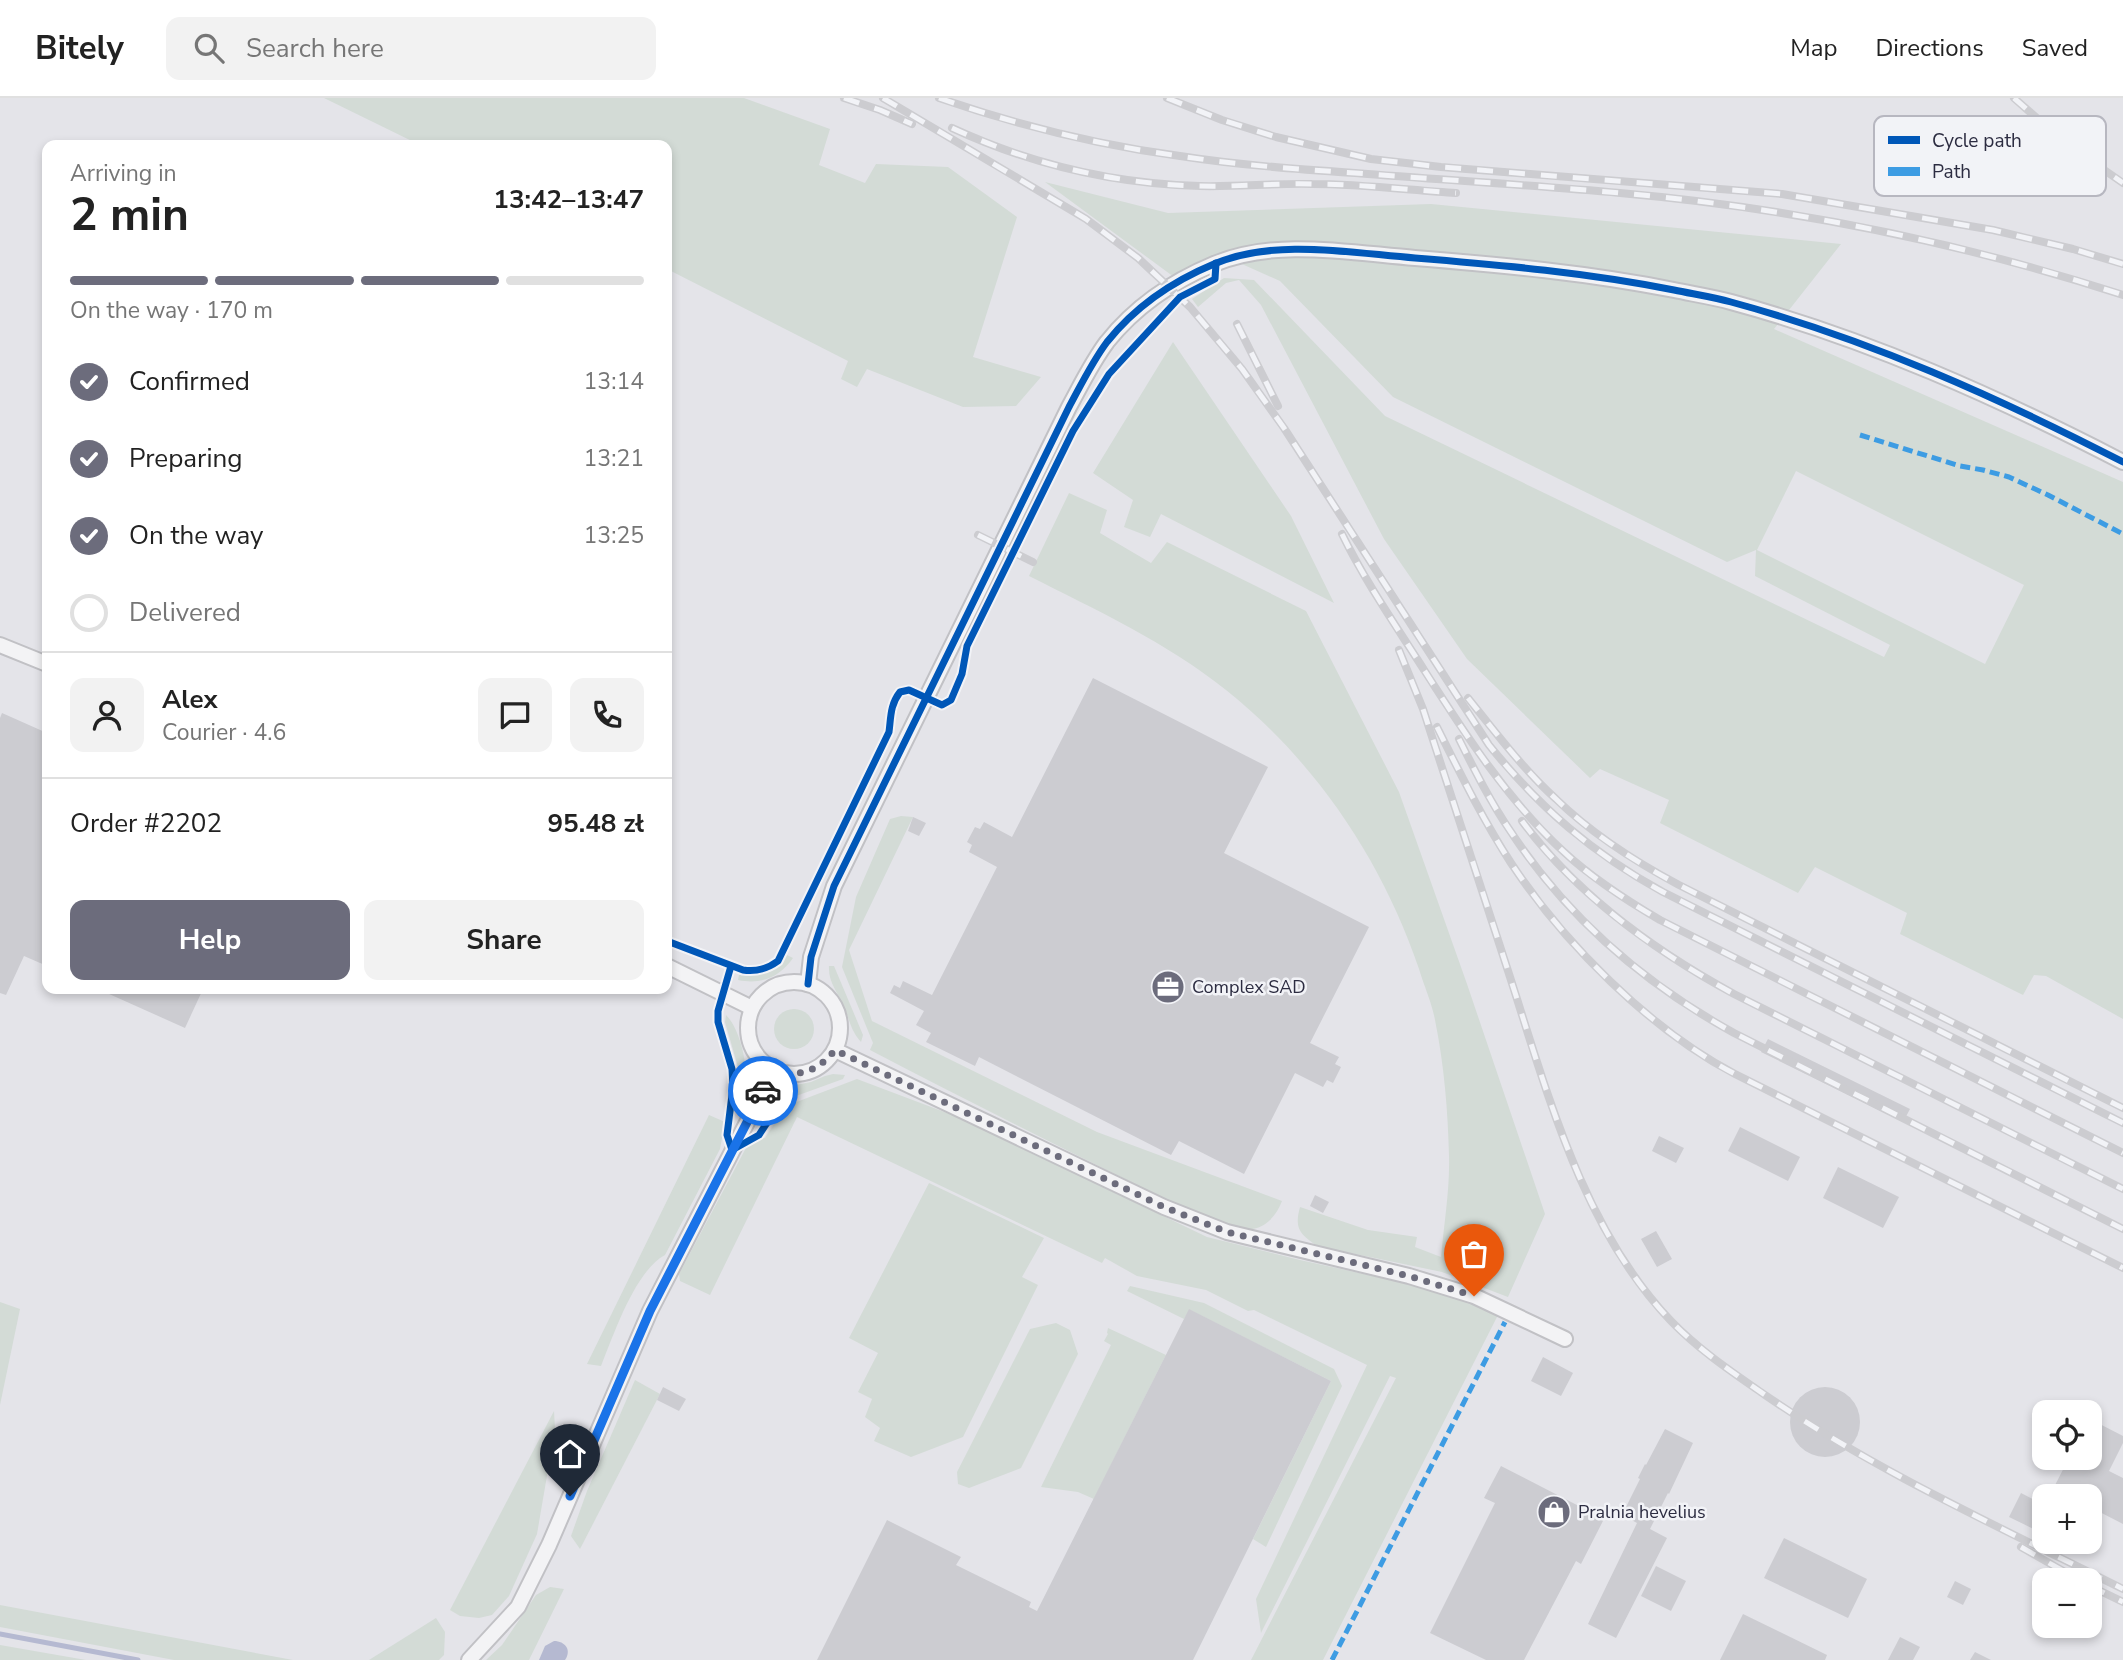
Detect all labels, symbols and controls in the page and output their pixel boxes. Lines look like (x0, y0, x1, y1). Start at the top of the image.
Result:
search box (166, 17, 656, 80)
text: Bitely (35, 26, 124, 71)
icon: search (190, 29, 228, 67)
text: Search here (246, 31, 384, 66)
text: Map (1790, 32, 1837, 64)
text: Directions (1875, 32, 1984, 64)
text: Saved (2022, 32, 2088, 64)
legend (1874, 116, 2106, 196)
text: Cycle path (1932, 128, 2022, 154)
text: Arriving in (70, 158, 177, 189)
text: Path (1932, 159, 1971, 185)
text: 13:42–13:47 (493, 182, 644, 217)
text: 2 min (70, 183, 189, 246)
text: On the way · 170 m (70, 295, 273, 326)
icon: check (70, 363, 108, 401)
text: Confirmed (129, 364, 250, 399)
text: 13:14 (584, 366, 644, 397)
icon: check (70, 440, 108, 478)
text: Preparing (129, 441, 242, 476)
text: 13:21 (584, 443, 644, 474)
icon: check (70, 517, 108, 555)
text: On the way (129, 518, 263, 553)
text: 13:25 (584, 520, 644, 551)
text: Delivered (129, 595, 241, 630)
button: person (70, 678, 144, 752)
button: chat (478, 678, 552, 752)
button: phone (570, 678, 644, 752)
text: Alex (162, 682, 218, 717)
text: Courier · 4.6 (162, 717, 286, 748)
text: Order #2202 (70, 806, 222, 841)
text: 95.48 zł (548, 806, 644, 841)
button: Help (70, 900, 350, 980)
button: Share (364, 900, 644, 980)
office icon: Complex SAD (1149, 968, 1187, 1006)
place label: Complex SAD (1192, 975, 1306, 999)
courier (728, 1056, 798, 1126)
icon: car (744, 1072, 782, 1110)
pin (1444, 1224, 1504, 1296)
icon: bag (1455, 1235, 1493, 1273)
map controls (2032, 1400, 2102, 1638)
button: locate (2032, 1400, 2102, 1470)
pin (540, 1424, 600, 1496)
icon: home (551, 1435, 589, 1473)
button: + (2032, 1484, 2102, 1554)
shop icon: Pralnia hevelius (1535, 1493, 1573, 1531)
place label: Pralnia hevelius (1578, 1500, 1706, 1524)
button: − (2032, 1568, 2102, 1638)

